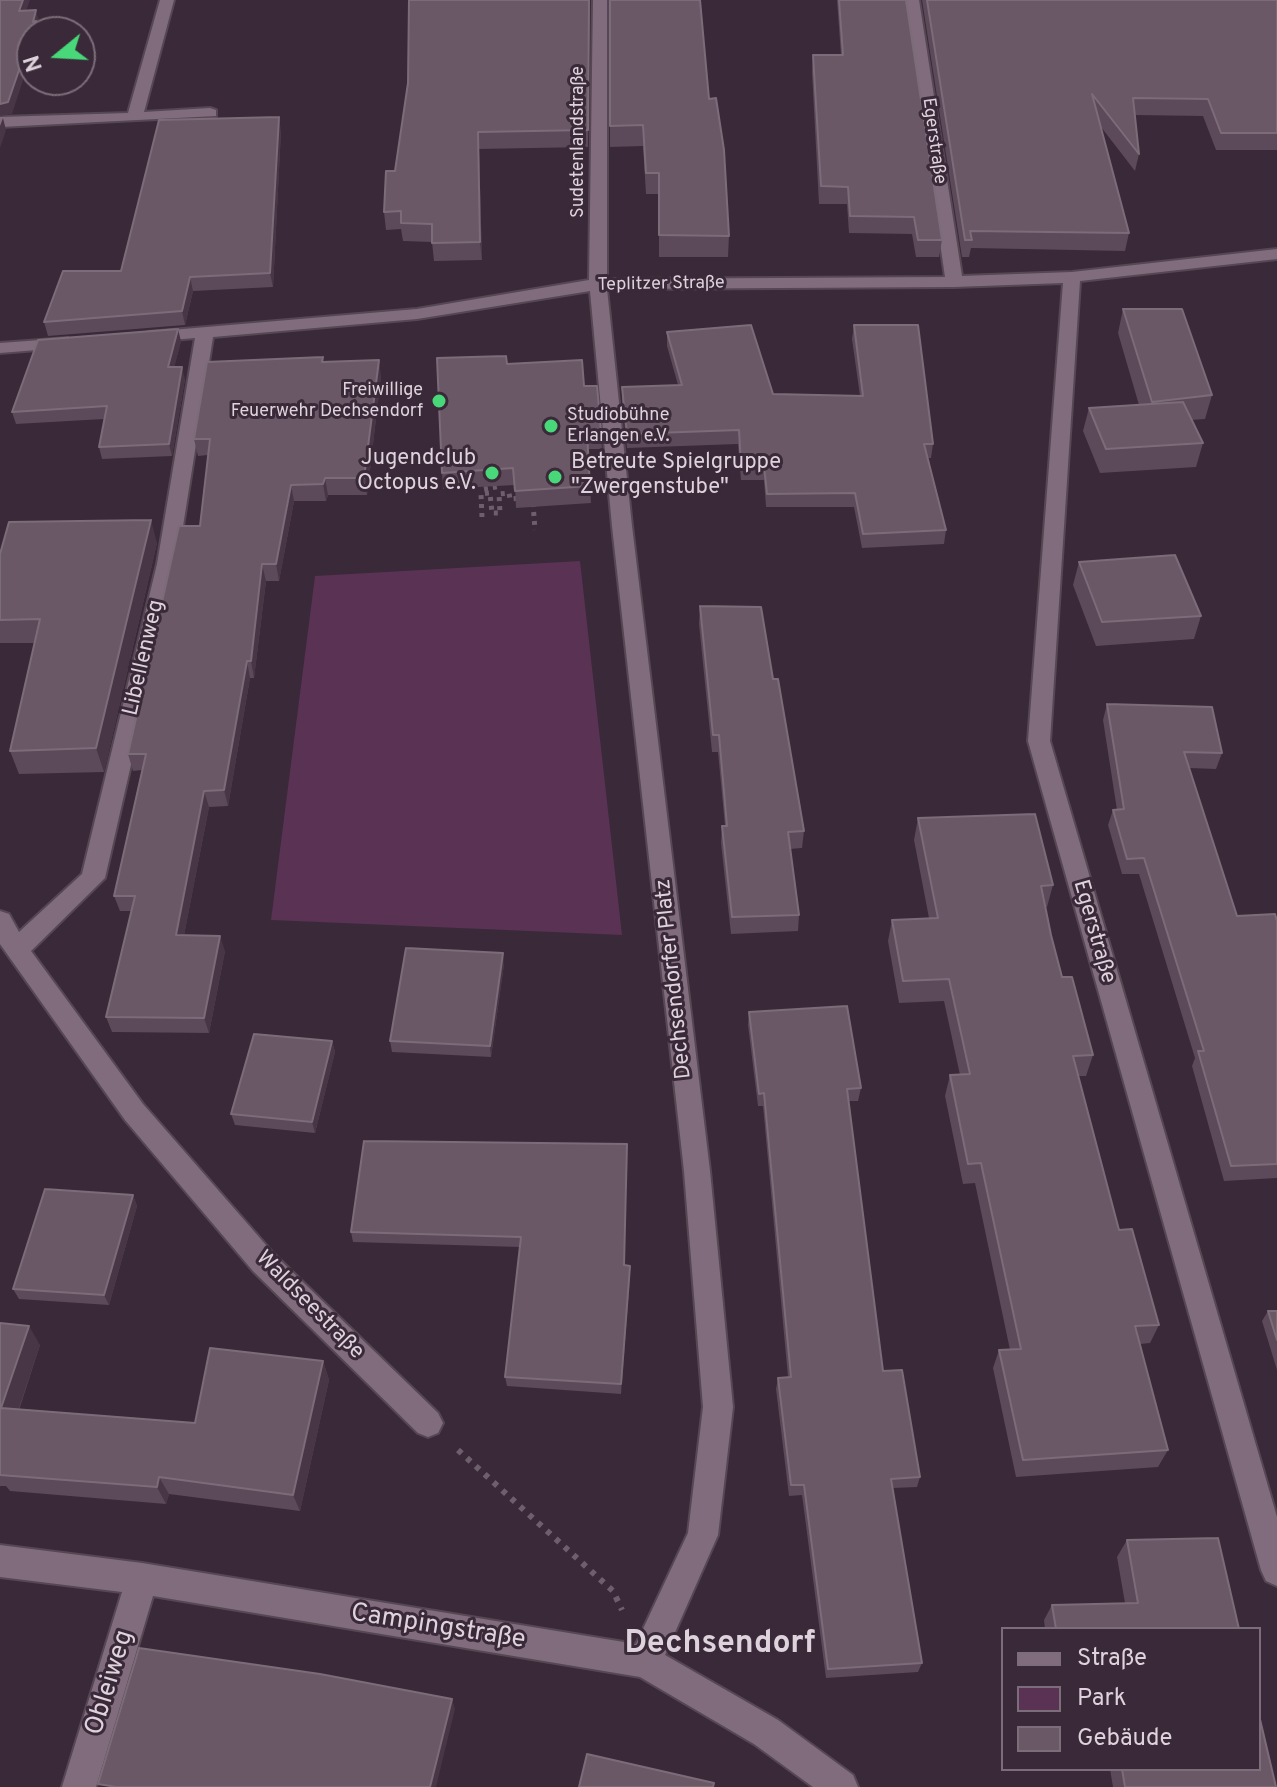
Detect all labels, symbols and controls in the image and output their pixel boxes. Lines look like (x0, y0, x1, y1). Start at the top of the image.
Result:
north arrow (16, 16, 96, 96)
text: N (19, 51, 50, 75)
street label: Sudetenlandstraße (568, 66, 590, 218)
street label: Egerstraße (916, 96, 950, 186)
street label: Teplitzer Straße (597, 273, 725, 297)
place label: Freiwillige Feuerwehr Dechsendorf (231, 380, 423, 422)
marker: Freiwillige Feuerwehr Dechsendorf (430, 392, 448, 410)
place label: Studiobühne Erlangen e.V. (567, 405, 670, 448)
marker: Studiobühne Erlangen e.V. (542, 417, 560, 435)
place label: Jugendclub Octopus e.V. (357, 447, 476, 498)
place label: Betreute Spielgruppe "Zwergenstube" (571, 451, 781, 502)
marker: Jugendclub Octopus e.V. (483, 464, 501, 482)
marker: Betreute Spielgruppe "Zwergenstube" (546, 468, 564, 486)
street label: Libellenweg (119, 597, 171, 719)
street label: Egerstraße (1066, 877, 1120, 987)
street label: Dechsendorfer Platz (651, 878, 699, 1080)
street label: Waldseestraße (249, 1246, 369, 1366)
street label: Campingstraße (348, 1599, 528, 1657)
street label: Obleiweg (80, 1627, 142, 1739)
district label: Dechsendorf (625, 1627, 815, 1665)
legend (1001, 1627, 1261, 1771)
text: Straße (1077, 1644, 1147, 1674)
text: Park (1077, 1684, 1127, 1714)
text: Gebäude (1077, 1724, 1172, 1754)

